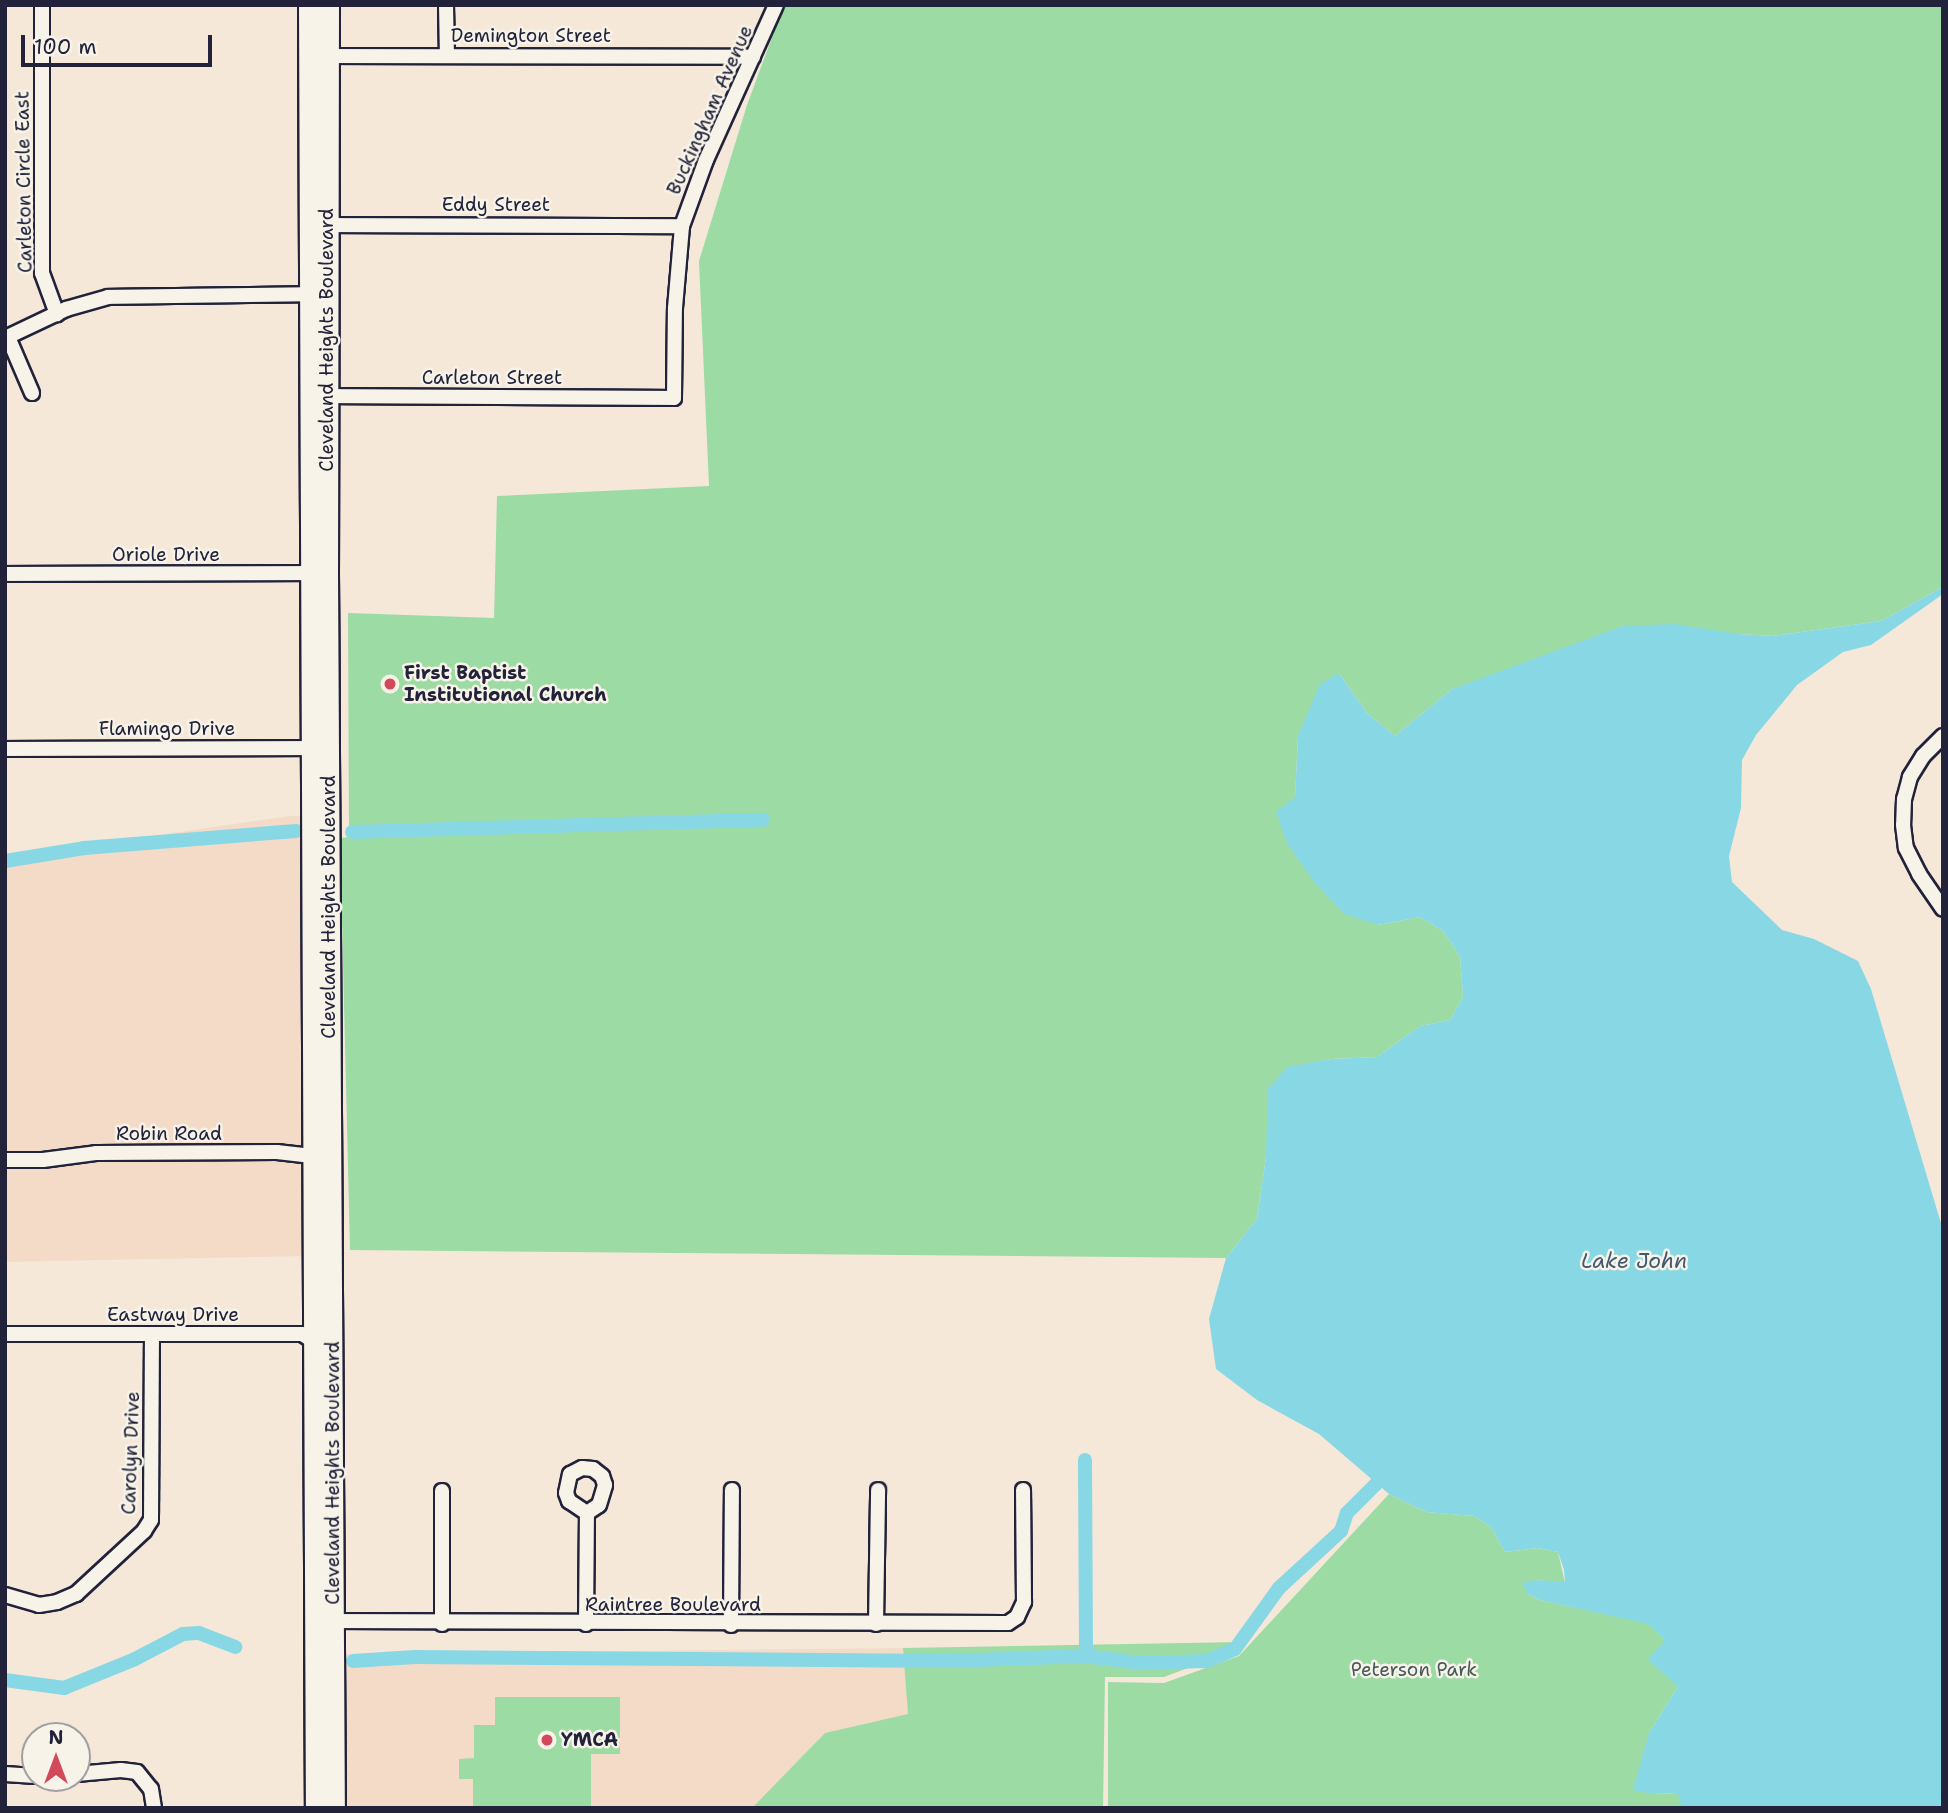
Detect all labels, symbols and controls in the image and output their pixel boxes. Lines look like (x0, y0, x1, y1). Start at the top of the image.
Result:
scale bar (24, 21, 215, 65)
street label: Buckingham Avenue (662, 22, 758, 198)
street label: Demington Street (451, 25, 611, 47)
text: 100 m (34, 33, 97, 61)
street label: Carleton Circle East (11, 91, 37, 273)
street label: Eddy Street (442, 194, 550, 216)
street label: Cleveland Heights Boulevard (316, 208, 338, 472)
street label: Carleton Street (422, 367, 562, 389)
street label: Oriole Drive (112, 544, 220, 566)
place label: First Baptist Institutional Church (404, 662, 607, 706)
marker: First Baptist Institutional Church (382, 676, 398, 692)
street label: Flamingo Drive (99, 718, 235, 740)
street label: Cleveland Heights Boulevard (318, 775, 340, 1039)
street label: Robin Road (116, 1123, 222, 1145)
water label: Lake John (1581, 1248, 1687, 1274)
street label: Eastway Drive (107, 1304, 239, 1326)
street label: Cleveland Heights Boulevard (322, 1341, 344, 1605)
street label: Carolyn Drive (117, 1391, 145, 1515)
street label: Raintree Boulevard (585, 1594, 761, 1616)
park label: Peterson Park (1351, 1659, 1477, 1681)
north arrow (21, 1722, 91, 1792)
text: N (48, 1725, 64, 1750)
place label: YMCA (561, 1729, 618, 1751)
marker: YMCA (539, 1732, 555, 1748)

